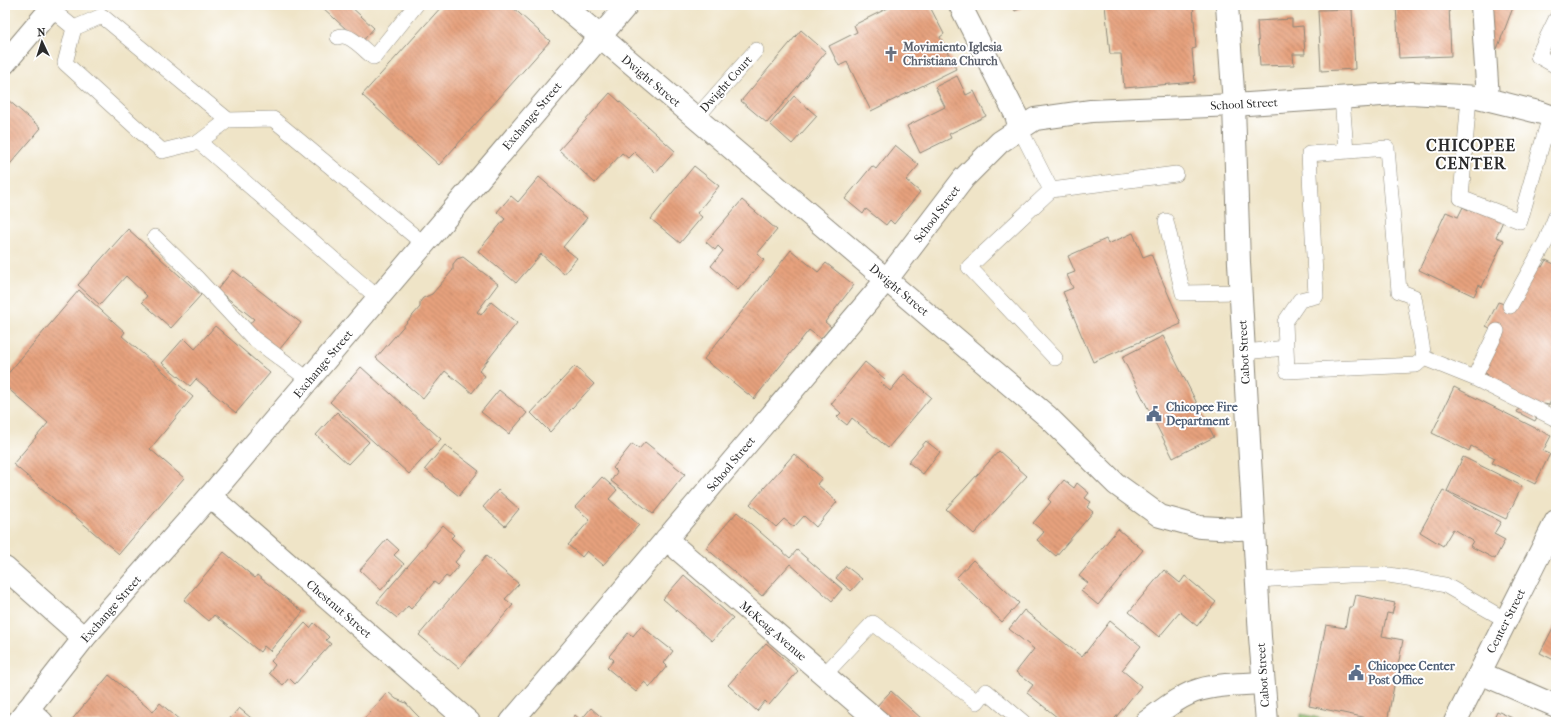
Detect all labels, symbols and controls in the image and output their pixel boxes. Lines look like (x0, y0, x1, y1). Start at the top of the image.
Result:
north arrow (22, 22, 62, 62)
text: N (37, 26, 47, 39)
place label: Movimiento Iglesia Christiana Church (902, 40, 1003, 68)
church icon: Movimiento Iglesia Christiana Church (882, 45, 900, 63)
street label: Dwight Street (618, 52, 684, 110)
street label: Dwight Court (697, 52, 756, 115)
street label: Exchange Street (499, 79, 565, 153)
street label: School Street (1210, 95, 1279, 113)
district label: CHICOPEE CENTER (1426, 136, 1516, 173)
street label: School Street (911, 182, 963, 245)
street label: Dwight Street (866, 261, 932, 319)
street label: Cabot Street (1235, 319, 1253, 385)
street label: Exchange Street (290, 327, 356, 401)
place label: Chicopee Fire Department (1166, 400, 1238, 429)
public building icon: Chicopee Fire Department (1145, 405, 1163, 423)
street label: School Street (704, 433, 759, 494)
street label: Exchange Street (78, 572, 144, 645)
street label: Chestnut Street (304, 577, 375, 641)
street label: Center Street (1484, 586, 1529, 656)
street label: McKeag Avenue (737, 598, 809, 664)
street label: Cabot Street (1254, 642, 1272, 708)
place label: Chicopee Center Post Office (1368, 659, 1456, 687)
public building icon: Chicopee Center Post Office (1347, 664, 1365, 682)

